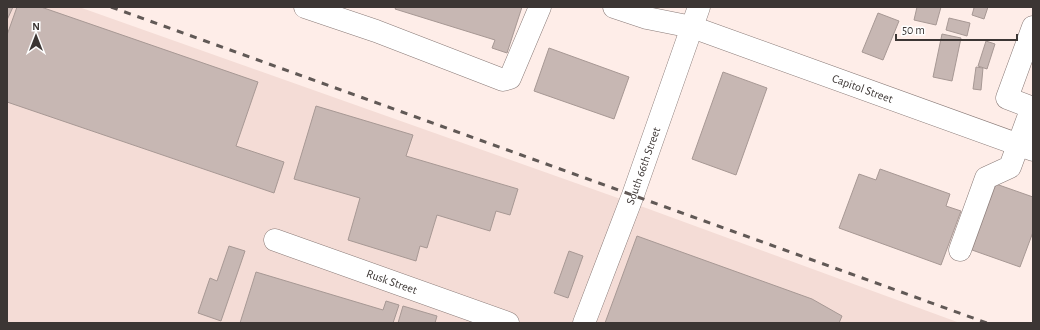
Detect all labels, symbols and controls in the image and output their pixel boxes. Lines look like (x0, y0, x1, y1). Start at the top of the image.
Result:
north arrow (16, 16, 56, 56)
scale bar (896, 16, 1017, 42)
text: N (32, 21, 40, 32)
text: 50 m (902, 24, 925, 36)
street label: Capitol Street (831, 72, 895, 105)
street label: South 66th Street (624, 125, 662, 206)
street label: Rusk Street (365, 267, 419, 296)

